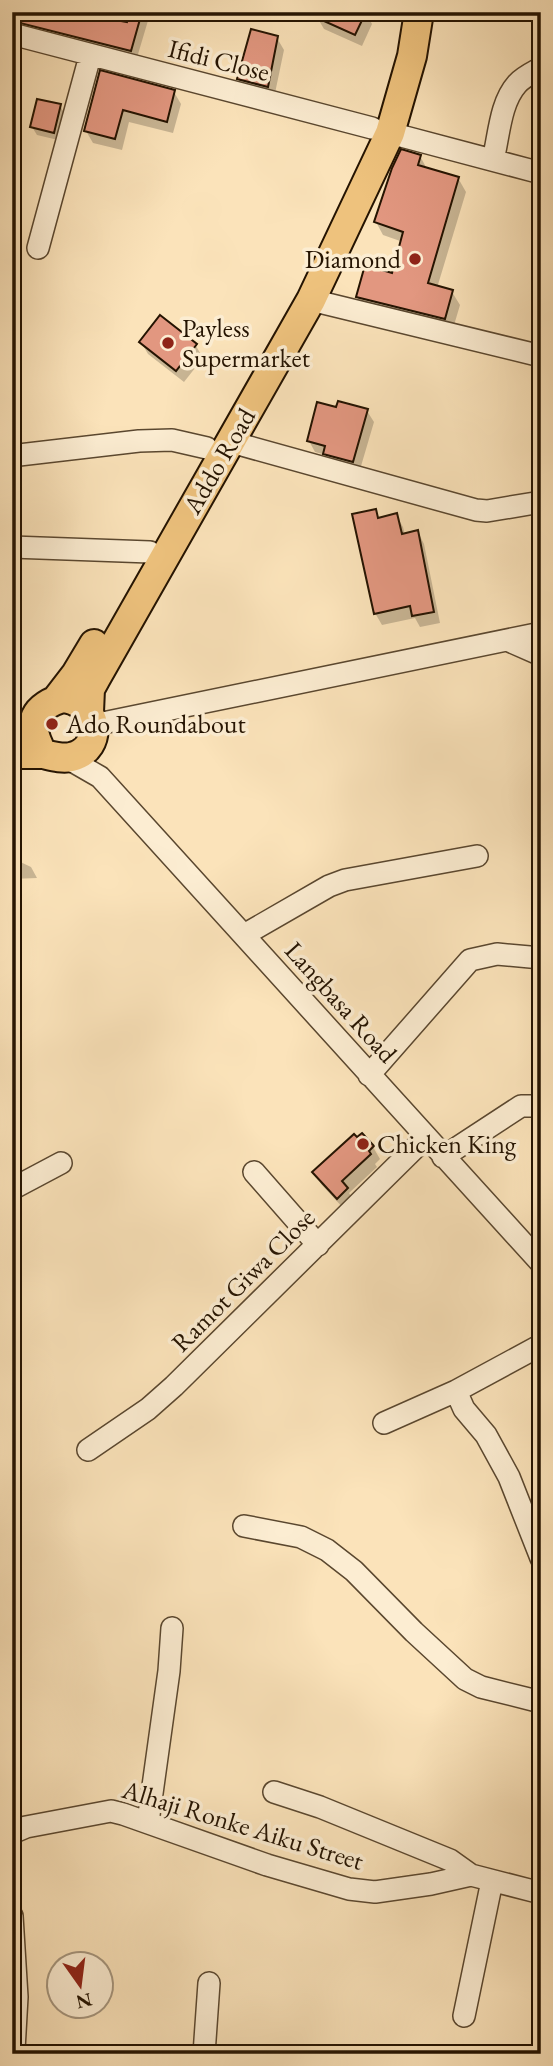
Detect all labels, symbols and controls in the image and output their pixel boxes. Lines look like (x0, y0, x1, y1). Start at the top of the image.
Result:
street label: Ifidi Close (165, 31, 273, 89)
place label: Diamond (305, 242, 402, 276)
marker: Diamond (407, 251, 423, 267)
place label: Payless Supermarket (182, 311, 310, 375)
marker: Payless Supermarket (160, 335, 176, 351)
street label: Addo Road (175, 401, 263, 521)
place label: Ado Roundabout (65, 707, 246, 741)
marker: Ado Roundabout (44, 716, 60, 732)
street label: Langbasa Road (277, 934, 405, 1071)
place label: Chicken King (377, 1127, 517, 1161)
marker: Chicken King (355, 1136, 371, 1152)
street label: Ramot Giwa Close (164, 1201, 322, 1359)
street label: Alhaji Ronke Aiku Street (117, 1772, 368, 1878)
north arrow (46, 1951, 116, 2021)
text: N (73, 1987, 94, 2015)

